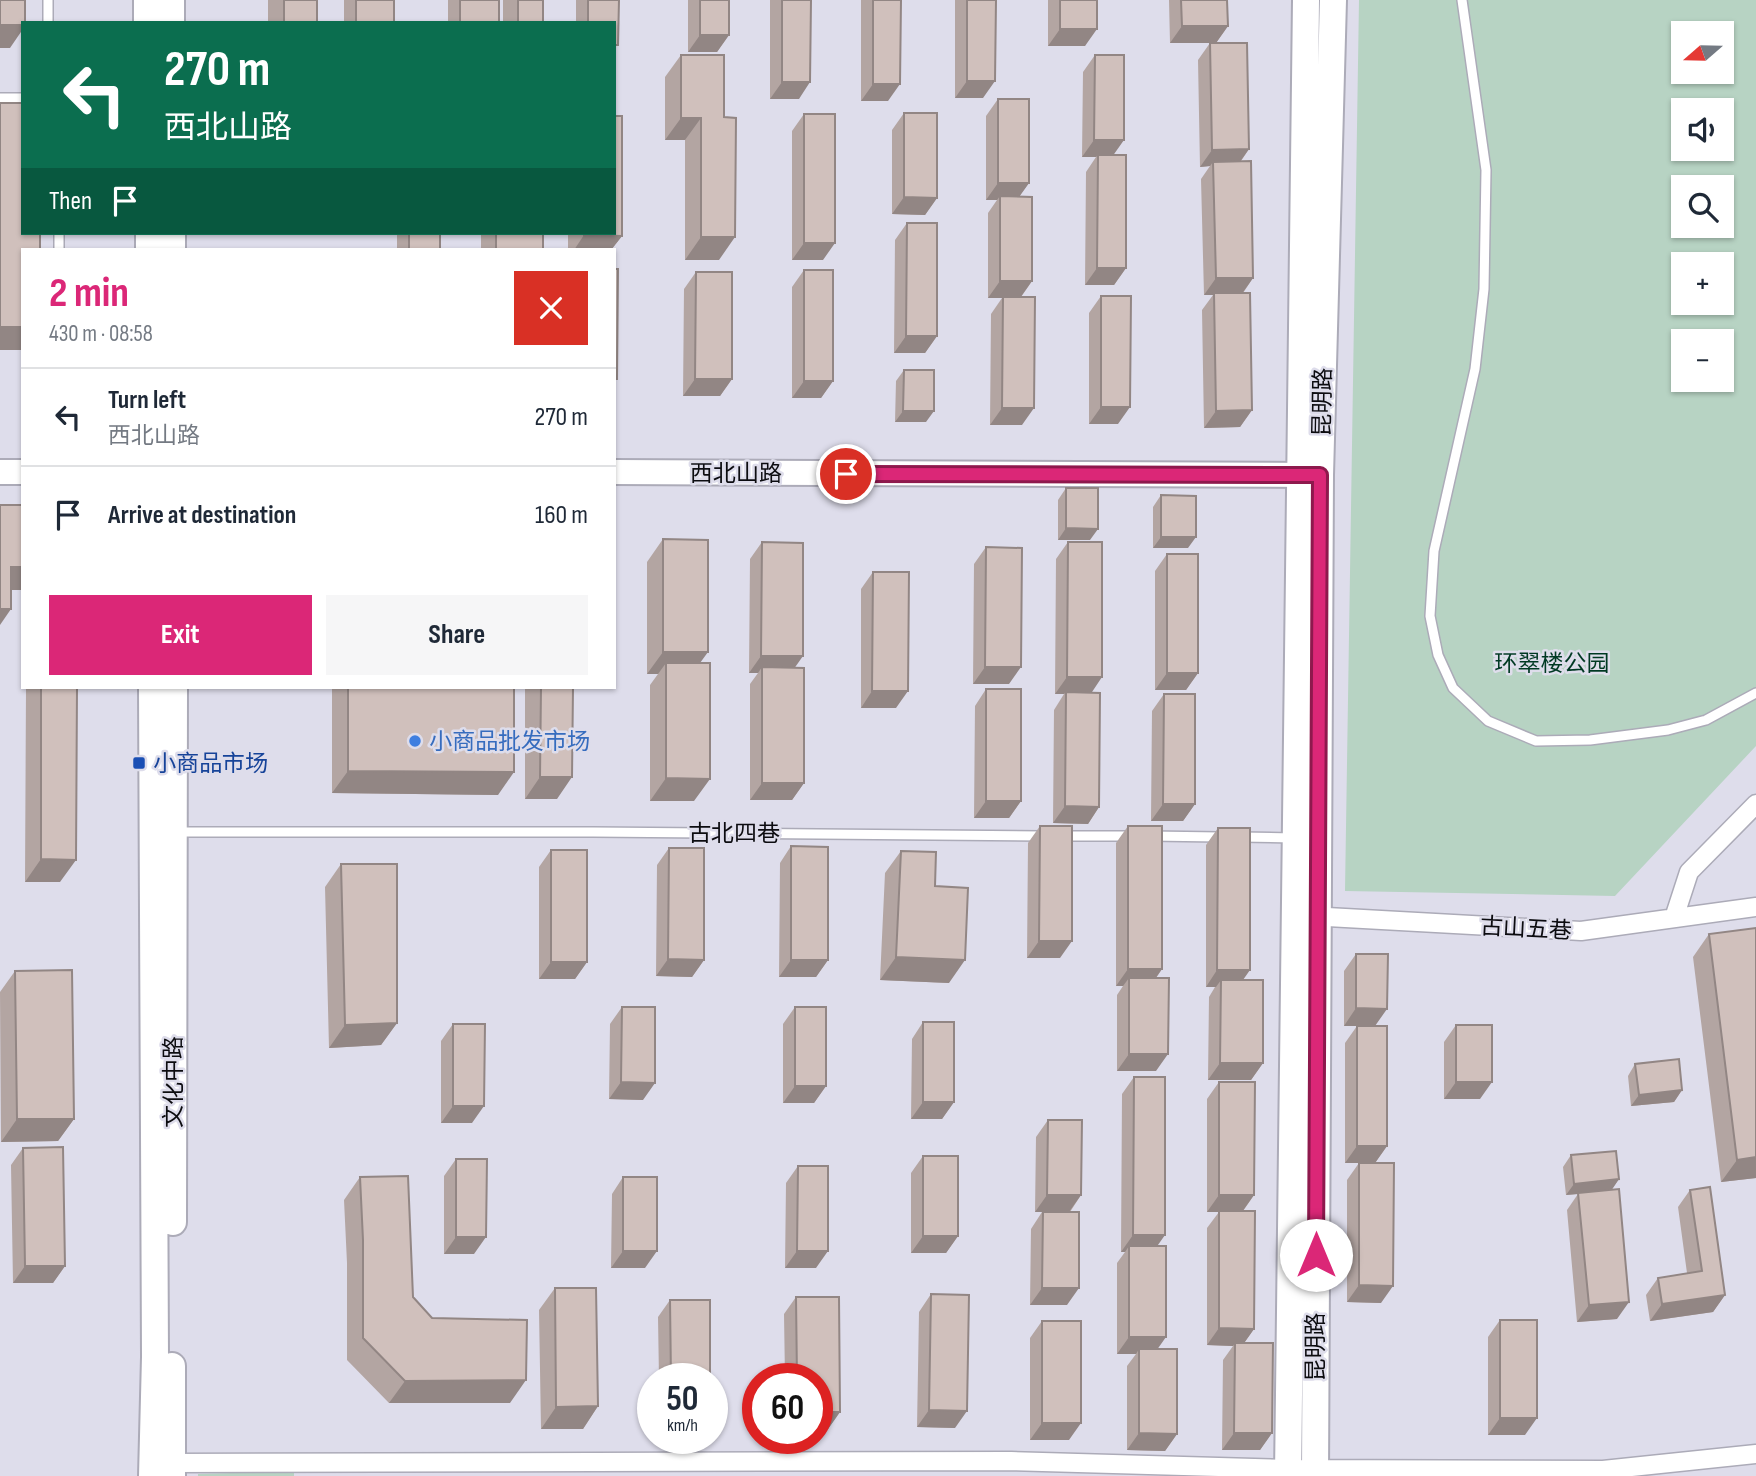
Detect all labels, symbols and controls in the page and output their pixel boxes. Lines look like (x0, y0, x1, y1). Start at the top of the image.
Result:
north arrow (1671, 21, 1734, 84)
map controls (1671, 21, 1734, 392)
text: 270 m (164, 41, 270, 100)
icon: left (49, 49, 140, 140)
button: sound (1671, 98, 1734, 161)
text: 西北山路 (164, 109, 292, 148)
button: search (1671, 175, 1734, 238)
icon: arrive (106, 182, 144, 220)
text: Then (49, 186, 92, 217)
button: + (1671, 252, 1734, 315)
text: 2 min (49, 268, 129, 319)
button: close (514, 271, 588, 345)
text: 430 m · 08:58 (49, 320, 153, 348)
button: − (1671, 329, 1734, 392)
street label: 昆明路 (1308, 367, 1338, 437)
text: Turn left (108, 385, 186, 416)
icon: left (49, 398, 87, 436)
text: 270 m (535, 402, 588, 433)
text: 西北山路 (108, 422, 200, 450)
pin (816, 444, 876, 504)
icon: arrive (827, 455, 865, 493)
street label: 西北山路 (690, 460, 782, 488)
icon: arrive (49, 496, 87, 534)
text: Arrive at destination (108, 500, 296, 531)
text: 160 m (535, 500, 588, 531)
button: Exit (49, 595, 312, 675)
button: Share (326, 595, 588, 675)
park label: 环翠楼公园 (1495, 650, 1610, 678)
place label: 小商品批发市场 (429, 728, 590, 756)
marker: 小商品批发市场 (407, 733, 423, 749)
place label: 小商品市场 (153, 750, 268, 778)
marker: 小商品市场 (131, 755, 147, 771)
street label: 古北四巷 (688, 820, 780, 848)
street label: 古山五巷 (1479, 913, 1573, 945)
street label: 文化中路 (160, 1036, 188, 1128)
position arrow (1279, 1218, 1353, 1292)
street label: 昆明路 (1302, 1313, 1330, 1382)
speed limit sign: 60 (742, 1363, 833, 1454)
text: 50 (666, 1378, 699, 1421)
text: km/h (667, 1415, 698, 1436)

